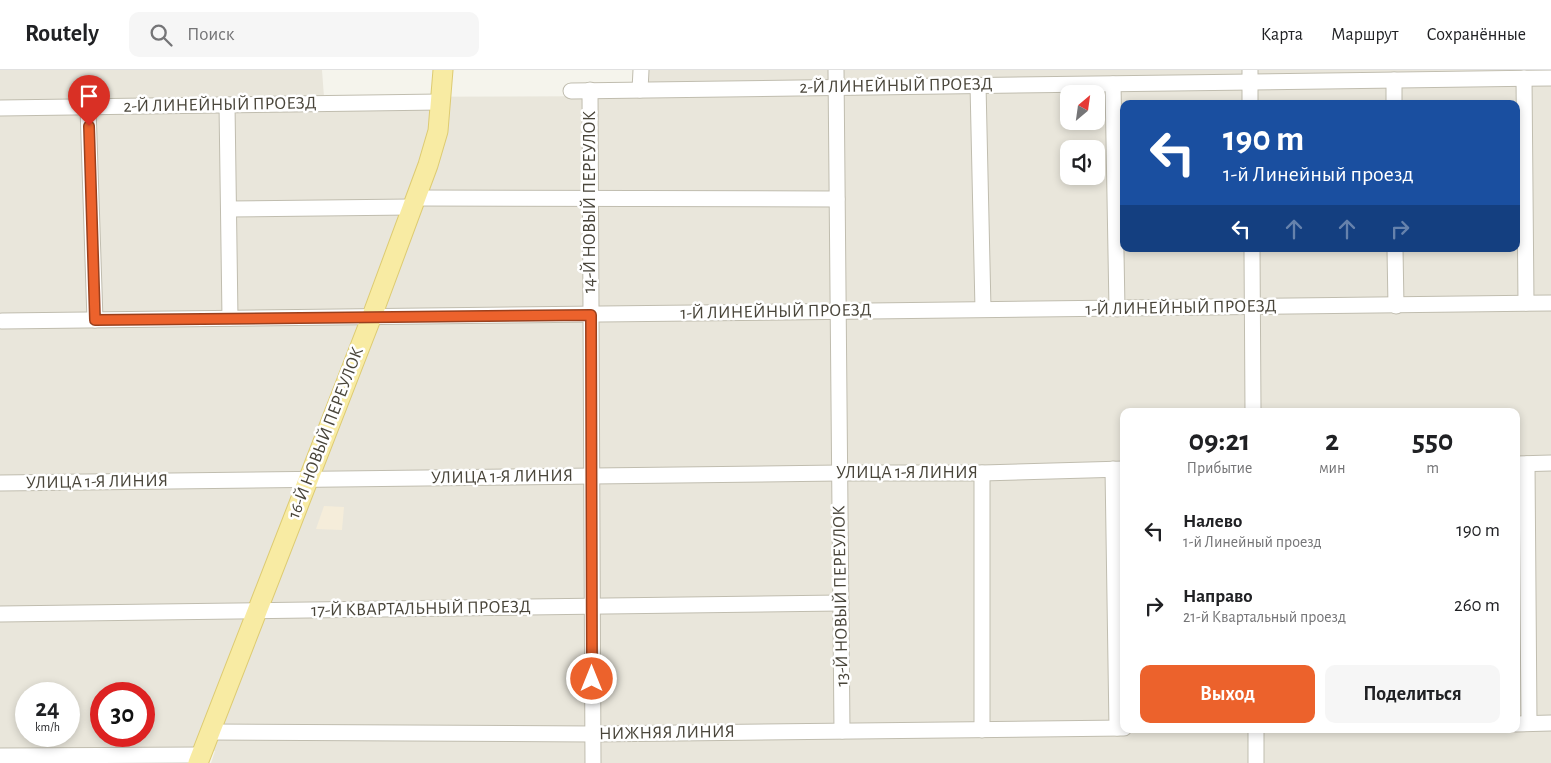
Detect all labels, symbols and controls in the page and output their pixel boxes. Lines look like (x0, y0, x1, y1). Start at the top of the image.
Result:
search box (129, 12, 479, 57)
icon: search (147, 21, 175, 49)
text: Routely (25, 22, 99, 46)
text: Поиск (187, 25, 234, 44)
text: Карта (1261, 26, 1303, 44)
text: Маршрут (1331, 26, 1399, 44)
text: Сохранённые (1427, 26, 1526, 44)
street label: 2-Й ЛИНЕЙНЫЙ ПРОЕЗД (799, 73, 993, 97)
pin (68, 75, 110, 126)
icon: arrive (75, 82, 103, 110)
north arrow (1060, 85, 1105, 130)
map controls (1060, 85, 1105, 185)
street label: 2-Й ЛИНЕЙНЫЙ ПРОЕЗД (123, 92, 317, 116)
street label: 14-Й НОВЫЙ ПЕРЕУЛОК (579, 110, 599, 293)
icon: left (1140, 120, 1205, 185)
text: 190 m (1223, 122, 1304, 157)
button: sound (1060, 140, 1105, 185)
text: 1-й Линейный проезд (1223, 163, 1414, 185)
icon: left (1227, 215, 1255, 243)
icon: ahead (1280, 215, 1308, 243)
icon: ahead (1333, 215, 1361, 243)
icon: right (1386, 215, 1414, 243)
street label: 1-Й ЛИНЕЙНЫЙ ПРОЕЗД (1085, 295, 1277, 319)
street label: 1-Й ЛИНЕЙНЫЙ ПРОЕЗД (680, 299, 872, 323)
street label: 16-Й НОВЫЙ ПЕРЕУЛОК (283, 343, 367, 521)
text: 09:21 (1188, 426, 1250, 456)
text: 2 (1325, 426, 1339, 456)
text: 550 (1412, 426, 1454, 456)
text: Прибытие (1186, 460, 1252, 476)
text: мин (1319, 460, 1345, 476)
text: m (1426, 460, 1439, 476)
street label: УЛИЦА 1-Я ЛИНИЯ (836, 464, 978, 482)
street label: УЛИЦА 1-Я ЛИНИЯ (431, 467, 573, 487)
street label: УЛИЦА 1-Я ЛИНИЯ (26, 472, 168, 492)
street label: 13-Й НОВЫЙ ПЕРЕУЛОК (828, 505, 852, 687)
text: Налево (1183, 512, 1242, 531)
icon: left (1140, 517, 1168, 545)
text: 190 m (1456, 521, 1500, 540)
text: 1-й Линейный проезд (1183, 534, 1322, 550)
text: Направо (1183, 587, 1253, 606)
icon: right (1140, 592, 1168, 620)
street label: 17-Й КВАРТАЛЬНЫЙ ПРОЕЗД (311, 596, 531, 620)
text: 260 m (1454, 596, 1500, 615)
text: 21-й Квартальный проезд (1183, 609, 1346, 625)
position arrow (565, 652, 617, 704)
button: Выход (1140, 665, 1315, 723)
button: Поделиться (1325, 665, 1500, 723)
speed limit sign: 30 (90, 682, 155, 747)
text: 24 (35, 696, 60, 721)
text: km/h (35, 721, 60, 733)
street label: НИЖНЯЯ ЛИНИЯ (599, 723, 735, 743)

